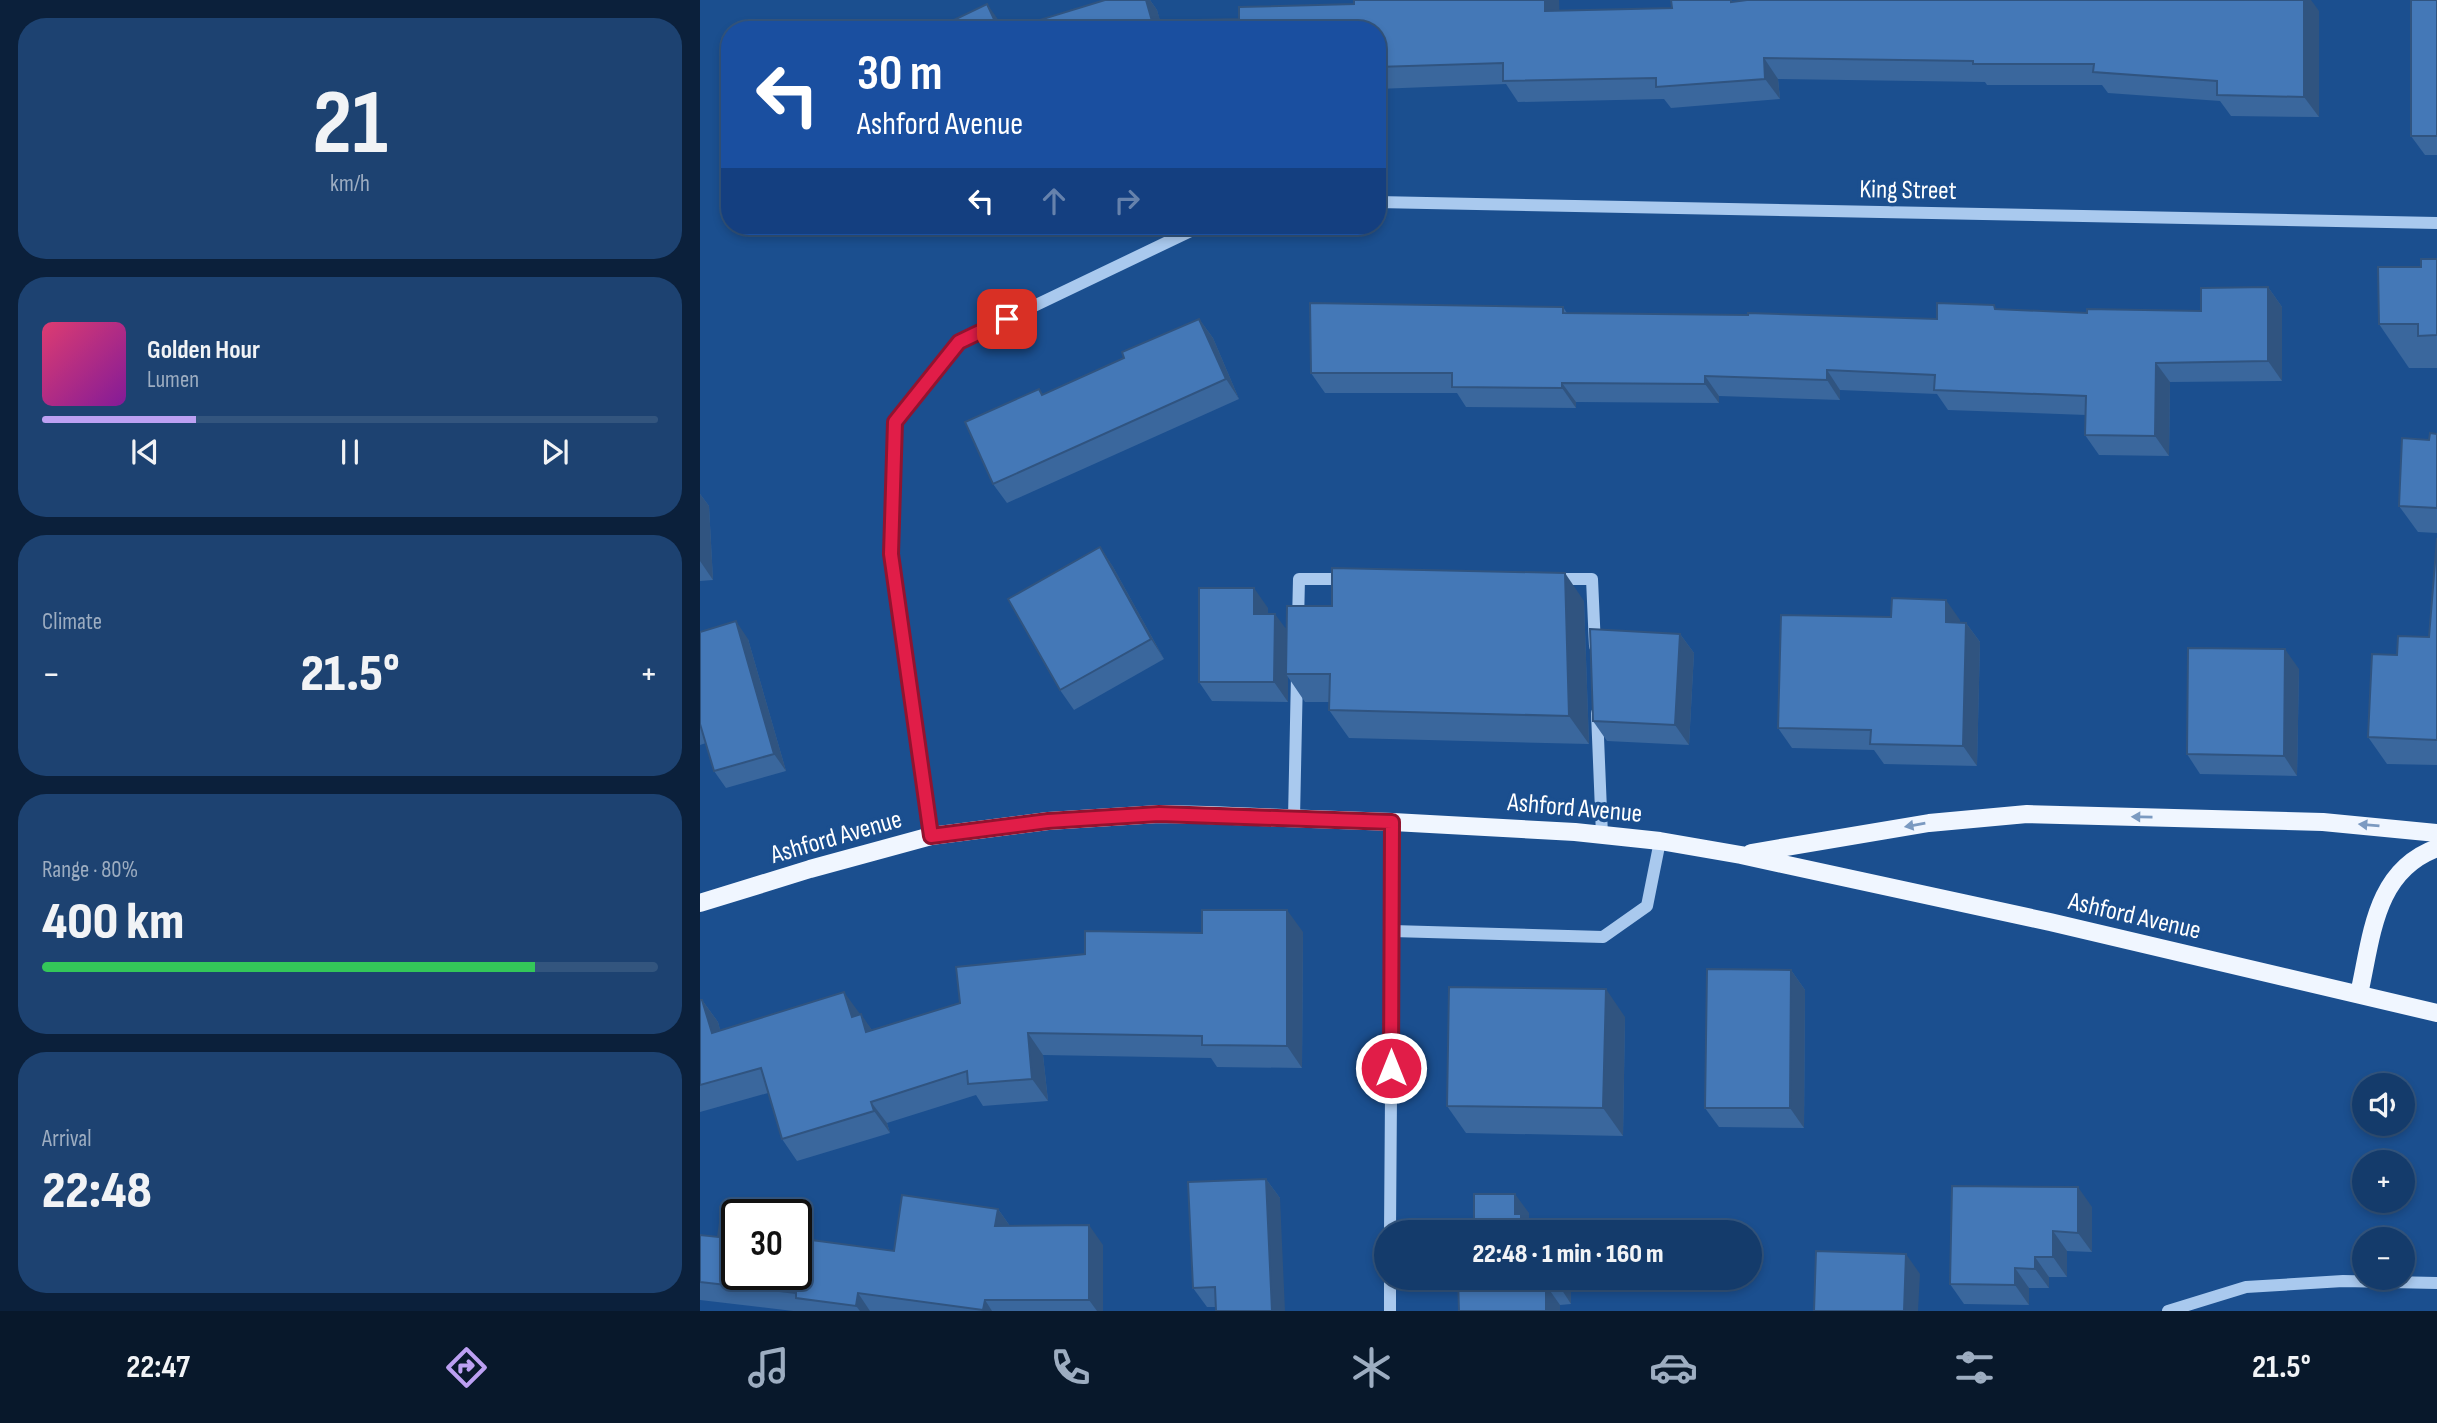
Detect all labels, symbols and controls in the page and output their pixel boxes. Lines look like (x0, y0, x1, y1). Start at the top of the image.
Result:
text: 30 m (857, 45, 942, 104)
icon: left (742, 49, 833, 140)
text: 21 (312, 70, 388, 179)
text: Ashford Avenue (857, 105, 1023, 144)
text: km/h (330, 170, 370, 198)
street label: King Street (1859, 174, 1957, 207)
icon: left (962, 182, 1000, 220)
icon: ahead (1035, 182, 1073, 220)
icon: right (1108, 182, 1146, 220)
pin (977, 289, 1037, 349)
icon: arrive (988, 300, 1026, 338)
text: Golden Hour (147, 335, 260, 366)
text: Lumen (147, 366, 199, 394)
icon: previous (126, 433, 164, 471)
icon: pause (331, 433, 369, 471)
icon: next (536, 433, 574, 471)
text: Climate (42, 608, 102, 636)
text: 21.5° (300, 643, 400, 706)
text: − (42, 652, 61, 697)
text: + (639, 652, 658, 697)
street label: Ashford Avenue (1505, 787, 1643, 830)
street label: Ashford Avenue (766, 804, 906, 871)
one-way arrow (2131, 812, 2153, 823)
one-way arrow (2358, 819, 2380, 830)
one-way arrow (1904, 820, 1926, 831)
text: Range · 80% (42, 856, 138, 884)
street label: Ashford Avenue (2064, 886, 2204, 947)
text: 400 km (42, 891, 184, 954)
position arrow (1354, 1031, 1428, 1105)
map controls (2352, 1073, 2415, 1290)
button: sound (2352, 1073, 2415, 1136)
text: Arrival (42, 1125, 91, 1153)
button: + (2352, 1150, 2415, 1213)
text: 22:48 (42, 1160, 152, 1223)
speed limit sign: 30 (721, 1199, 812, 1290)
button: − (2352, 1227, 2415, 1290)
text: 22:48 · 1 min · 160 m (1472, 1239, 1664, 1270)
icon: directions (442, 1343, 491, 1392)
icon: music (744, 1343, 793, 1392)
icon: phone (1046, 1343, 1095, 1392)
icon: climate (1347, 1343, 1396, 1392)
icon: car (1649, 1343, 1698, 1392)
icon: filters (1950, 1343, 1999, 1392)
text: 22:47 (126, 1348, 190, 1387)
text: 21.5° (2252, 1348, 2311, 1387)

